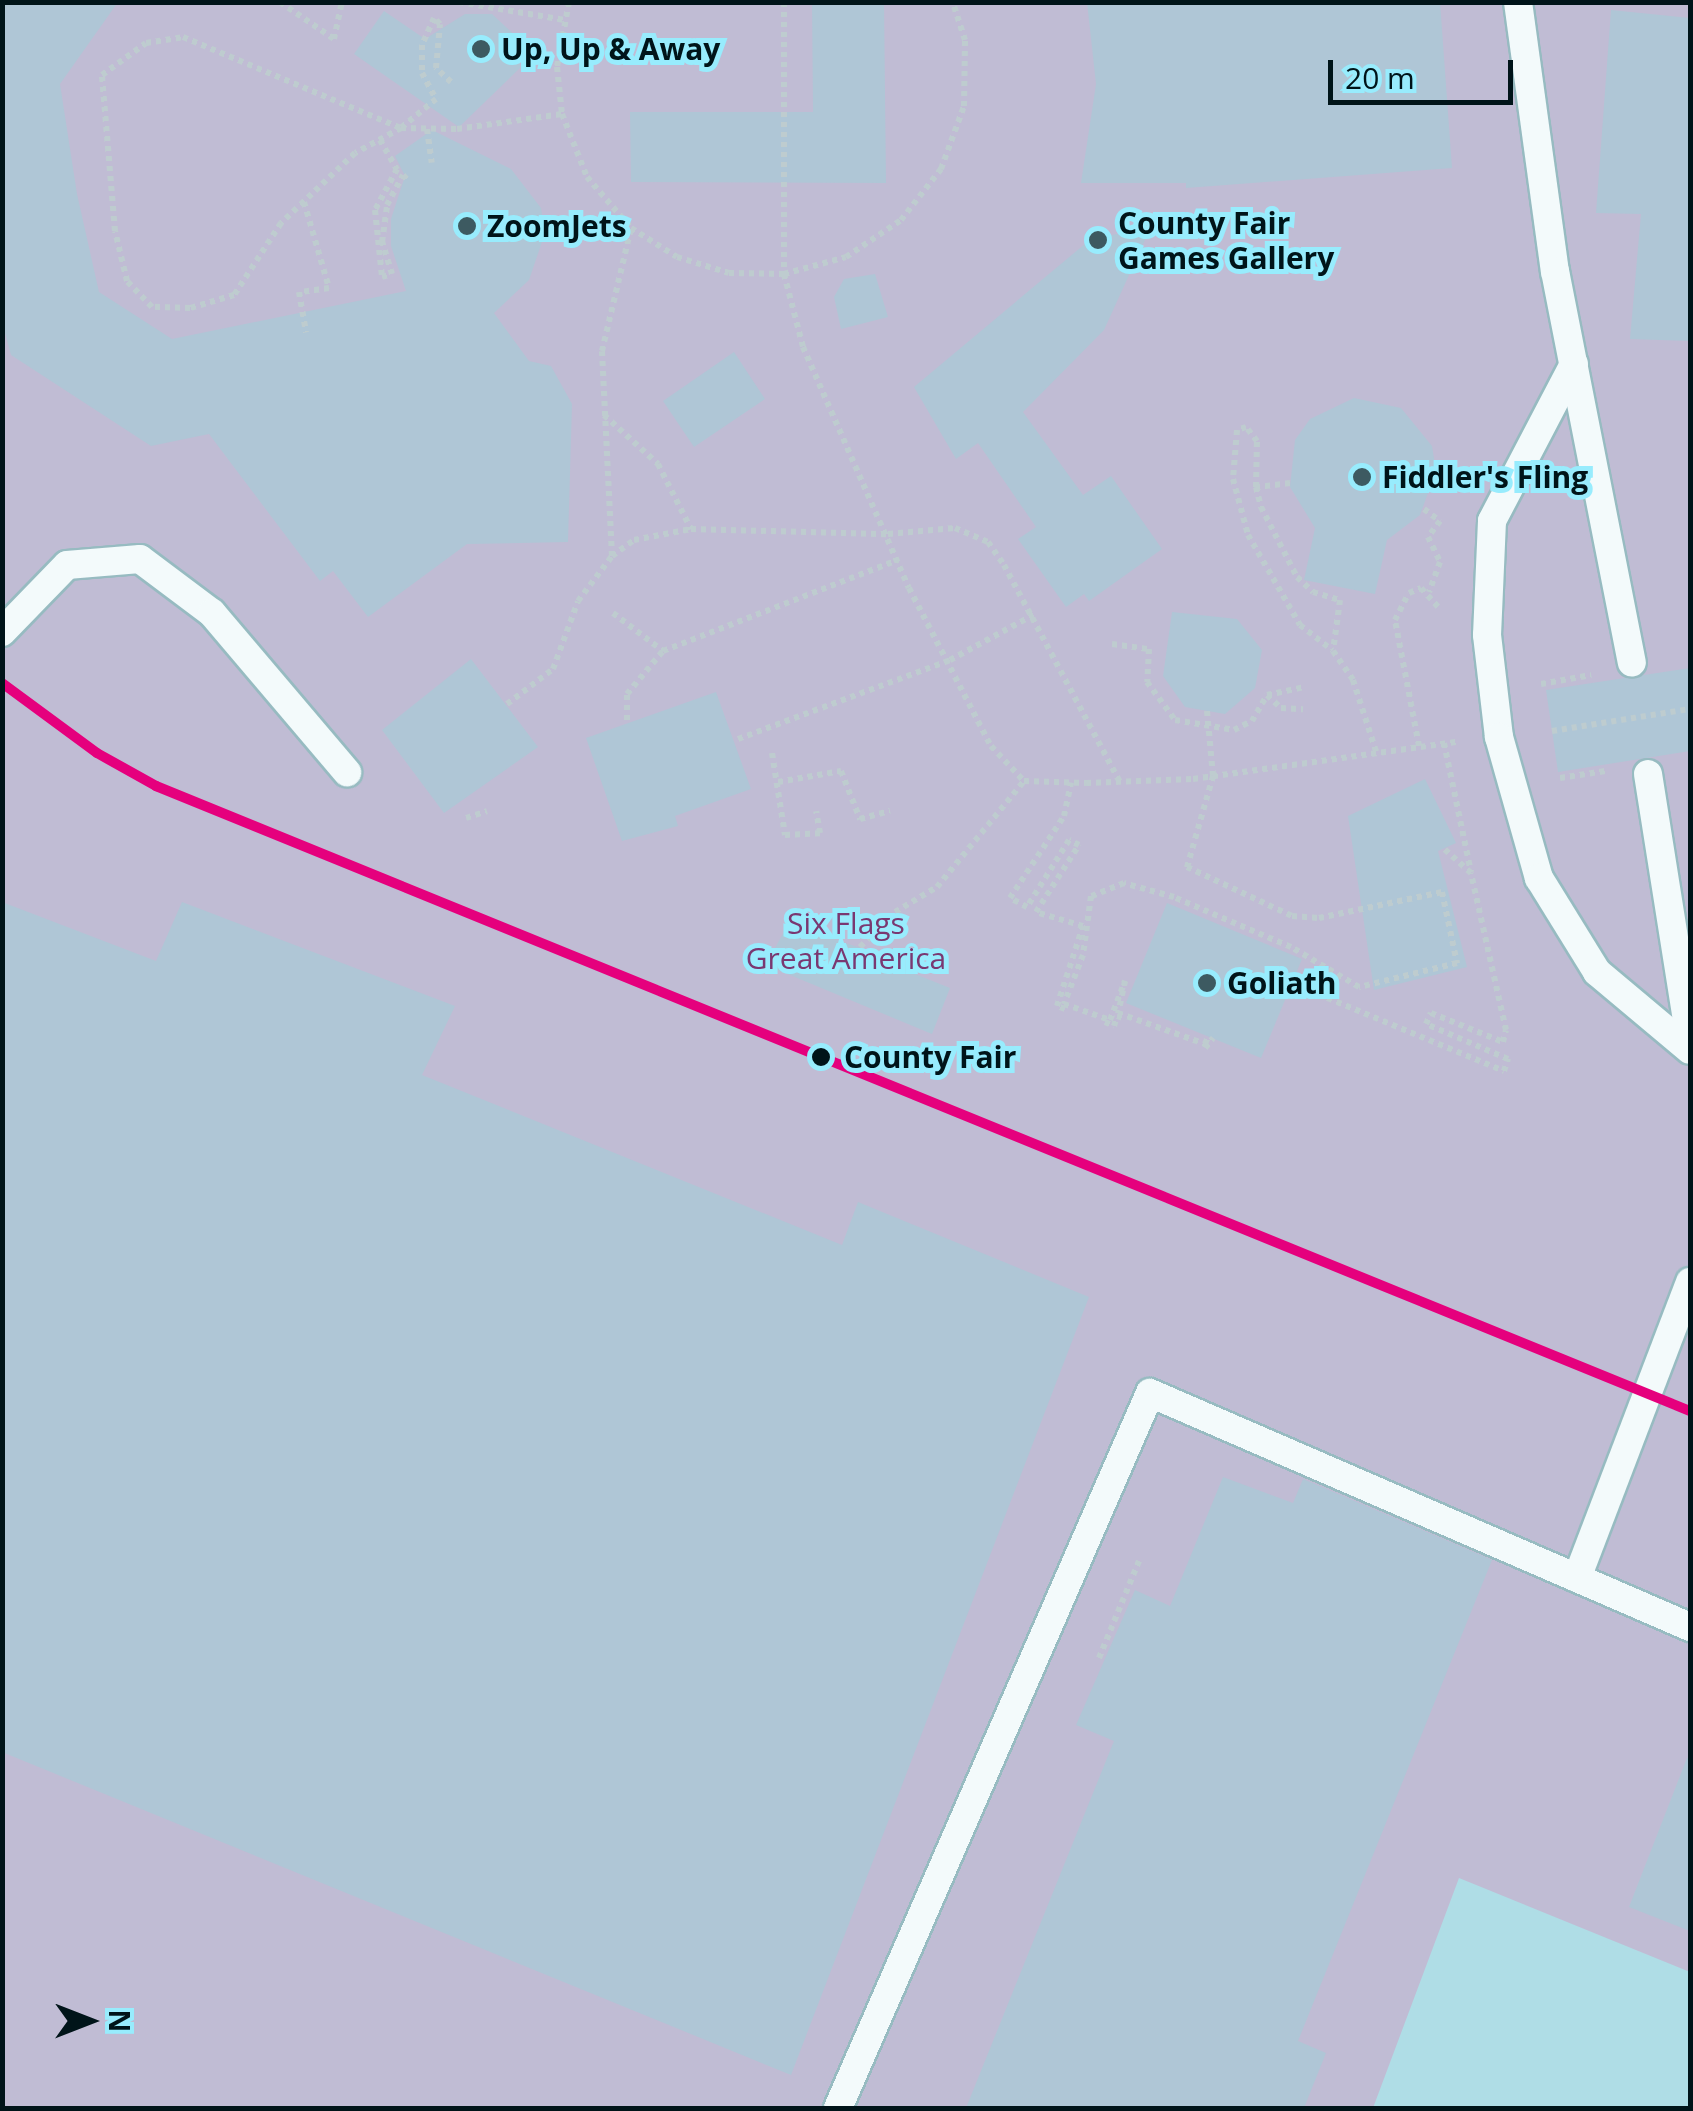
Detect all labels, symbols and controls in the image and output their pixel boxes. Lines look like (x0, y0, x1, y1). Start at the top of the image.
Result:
place label: Up, Up & Away (501, 31, 720, 67)
marker: Up, Up & Away (470, 38, 492, 60)
scale bar (1333, 40, 1518, 102)
text: 20 m (1345, 57, 1415, 98)
place label: County Fair Games Gallery (1118, 205, 1334, 276)
place label: ZoomJets (487, 208, 627, 244)
marker: ZoomJets (456, 215, 478, 237)
marker: County Fair Games Gallery (1087, 229, 1109, 251)
place label: Fiddler's Fling (1382, 459, 1588, 495)
marker: Fiddler's Fling (1351, 466, 1373, 488)
park label: Six Flags Great America (746, 905, 946, 976)
place label: Goliath (1227, 965, 1336, 1001)
marker: Goliath (1196, 972, 1218, 994)
place label: County Fair (844, 1039, 1016, 1075)
marker: County Fair (808, 1044, 834, 1070)
north arrow (40, 1971, 140, 2071)
text: N (101, 2010, 139, 2032)

